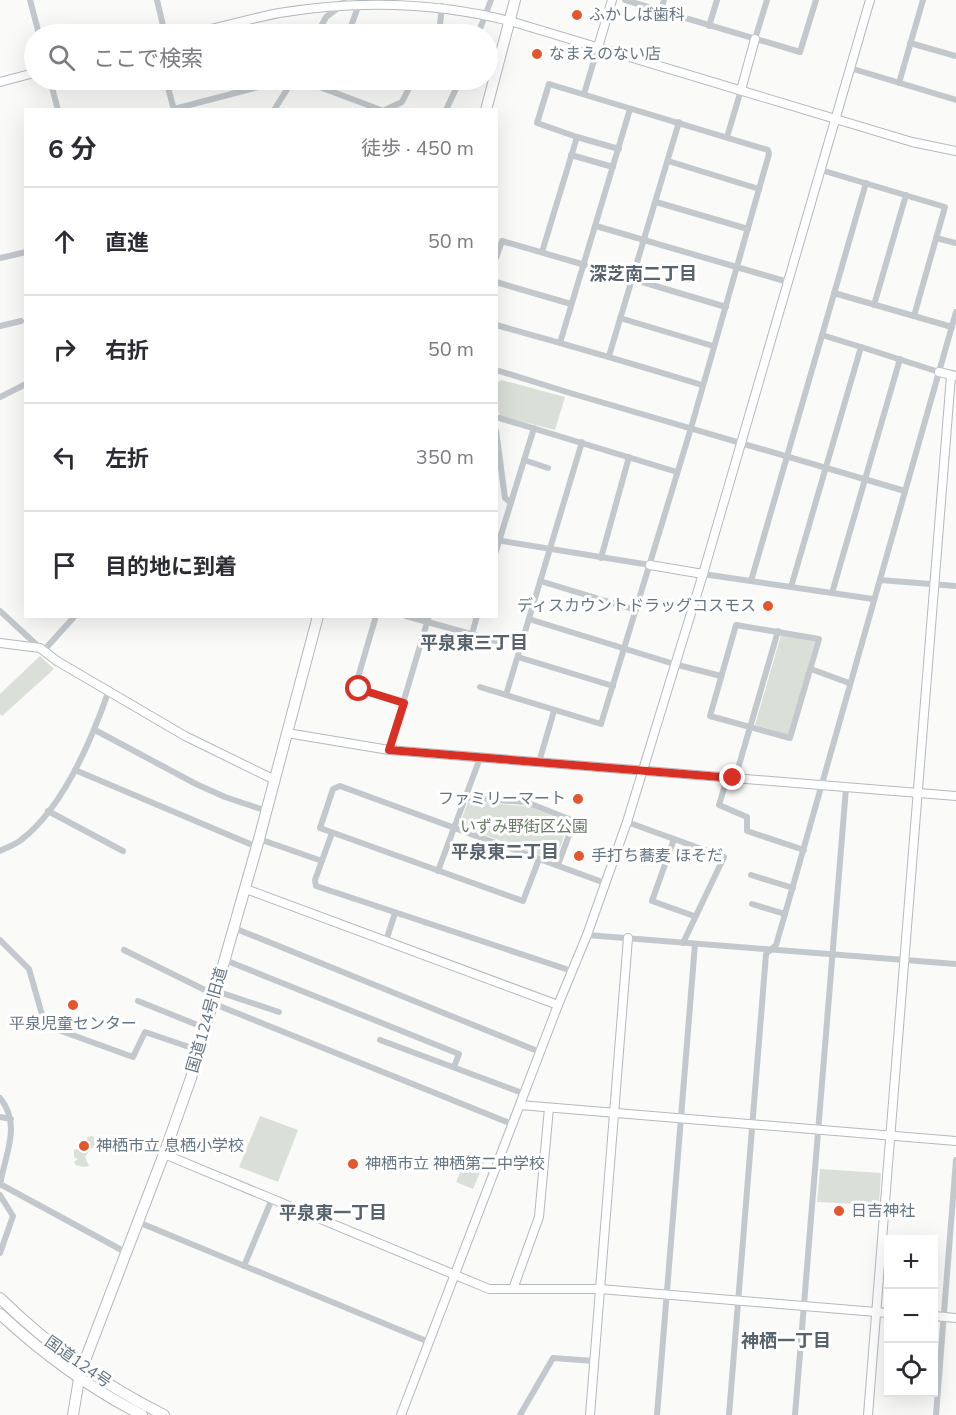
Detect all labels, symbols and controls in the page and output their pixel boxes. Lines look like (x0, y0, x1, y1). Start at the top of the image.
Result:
place label: ふかしば歯科 (589, 4, 685, 26)
marker: ふかしば歯科 (570, 8, 584, 22)
search box (24, 24, 498, 90)
icon: search (45, 41, 78, 74)
place label: なまえのない店 (549, 43, 661, 65)
text: ここで検索 (93, 44, 203, 74)
marker: なまえのない店 (530, 47, 544, 61)
text: 6 分 (48, 132, 97, 167)
text: 徒歩 · 450 m (361, 135, 474, 162)
icon: ahead (48, 225, 81, 258)
text: 直進 (105, 228, 149, 258)
text: 50 m (428, 228, 474, 255)
district label: 深芝南二丁目 (589, 262, 697, 286)
icon: right (48, 333, 81, 366)
text: 右折 (105, 336, 149, 366)
text: 50 m (428, 336, 474, 363)
icon: left (48, 441, 81, 474)
text: 左折 (105, 444, 149, 474)
text: 350 m (416, 444, 474, 471)
icon: arrive (48, 549, 81, 582)
text: 目的地に到着 (105, 552, 237, 582)
place label: ディスカウントドラッグコスモス (517, 595, 756, 617)
marker: ディスカウントドラッグコスモス (761, 599, 775, 613)
district label: 平泉東三丁目 (420, 631, 528, 655)
route start (345, 675, 371, 701)
route end (719, 764, 745, 790)
place label: ファミリーマート (438, 788, 566, 810)
marker: ファミリーマート (571, 792, 585, 806)
park label: いずみ野街区公園 (460, 816, 588, 838)
district label: 平泉東二丁目 (451, 840, 559, 864)
place label: 手打ち蕎麦 ほそだ (591, 845, 723, 867)
marker: 手打ち蕎麦 ほそだ (572, 849, 586, 863)
street label: 国道124号旧道 (181, 965, 233, 1075)
marker: 平泉児童センター (66, 998, 80, 1012)
place label: 平泉児童センター (9, 1013, 137, 1035)
place label: 神栖市立 息栖小学校 (96, 1135, 244, 1157)
marker: 神栖市立 息栖小学校 (77, 1139, 91, 1153)
place label: 神栖市立 神栖第二中学校 (365, 1153, 545, 1175)
marker: 神栖市立 神栖第二中学校 (346, 1157, 360, 1171)
place label: 日吉神社 (851, 1200, 915, 1222)
district label: 平泉東一丁目 (279, 1201, 387, 1225)
marker: 日吉神社 (832, 1204, 846, 1218)
map controls (884, 1235, 938, 1397)
button: + (884, 1235, 938, 1289)
button: − (884, 1289, 938, 1343)
district label: 神栖一丁目 (741, 1329, 831, 1353)
street label: 国道124号 (40, 1331, 116, 1393)
button: locate (884, 1343, 938, 1397)

